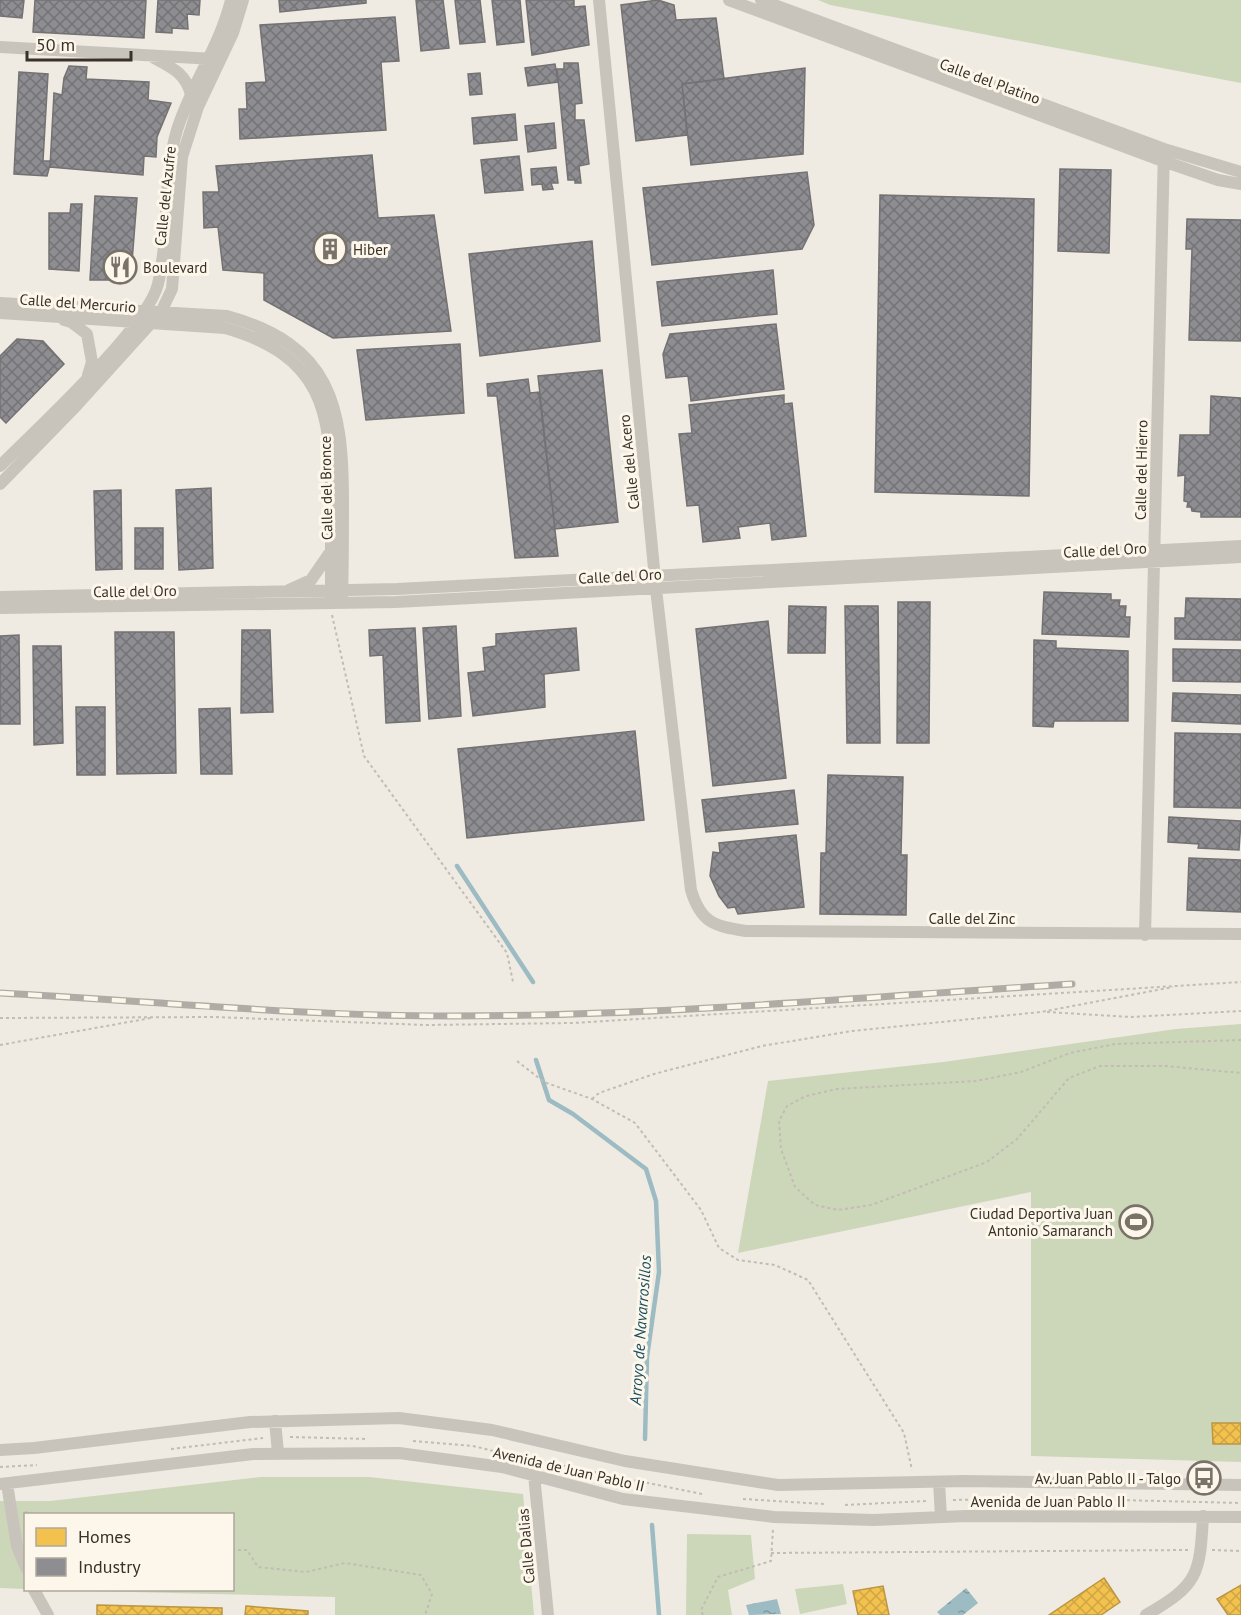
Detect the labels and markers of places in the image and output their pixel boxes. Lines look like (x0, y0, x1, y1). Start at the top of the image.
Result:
building icon: Hiber (312, 231, 348, 267)
place label: Hiber (353, 240, 388, 259)
restaurant icon: Boulevard (102, 249, 138, 285)
place label: Boulevard (143, 258, 207, 277)
place label: Ciudad Deportiva Juan Antonio Samaranch (970, 1204, 1113, 1240)
sports icon: Ciudad Deportiva Juan Antonio Samaranch (1118, 1204, 1154, 1240)
bus stop icon: Av. Juan Pablo II - Talgo (1186, 1460, 1222, 1496)
place label: Av. Juan Pablo II - Talgo (1035, 1469, 1181, 1488)

